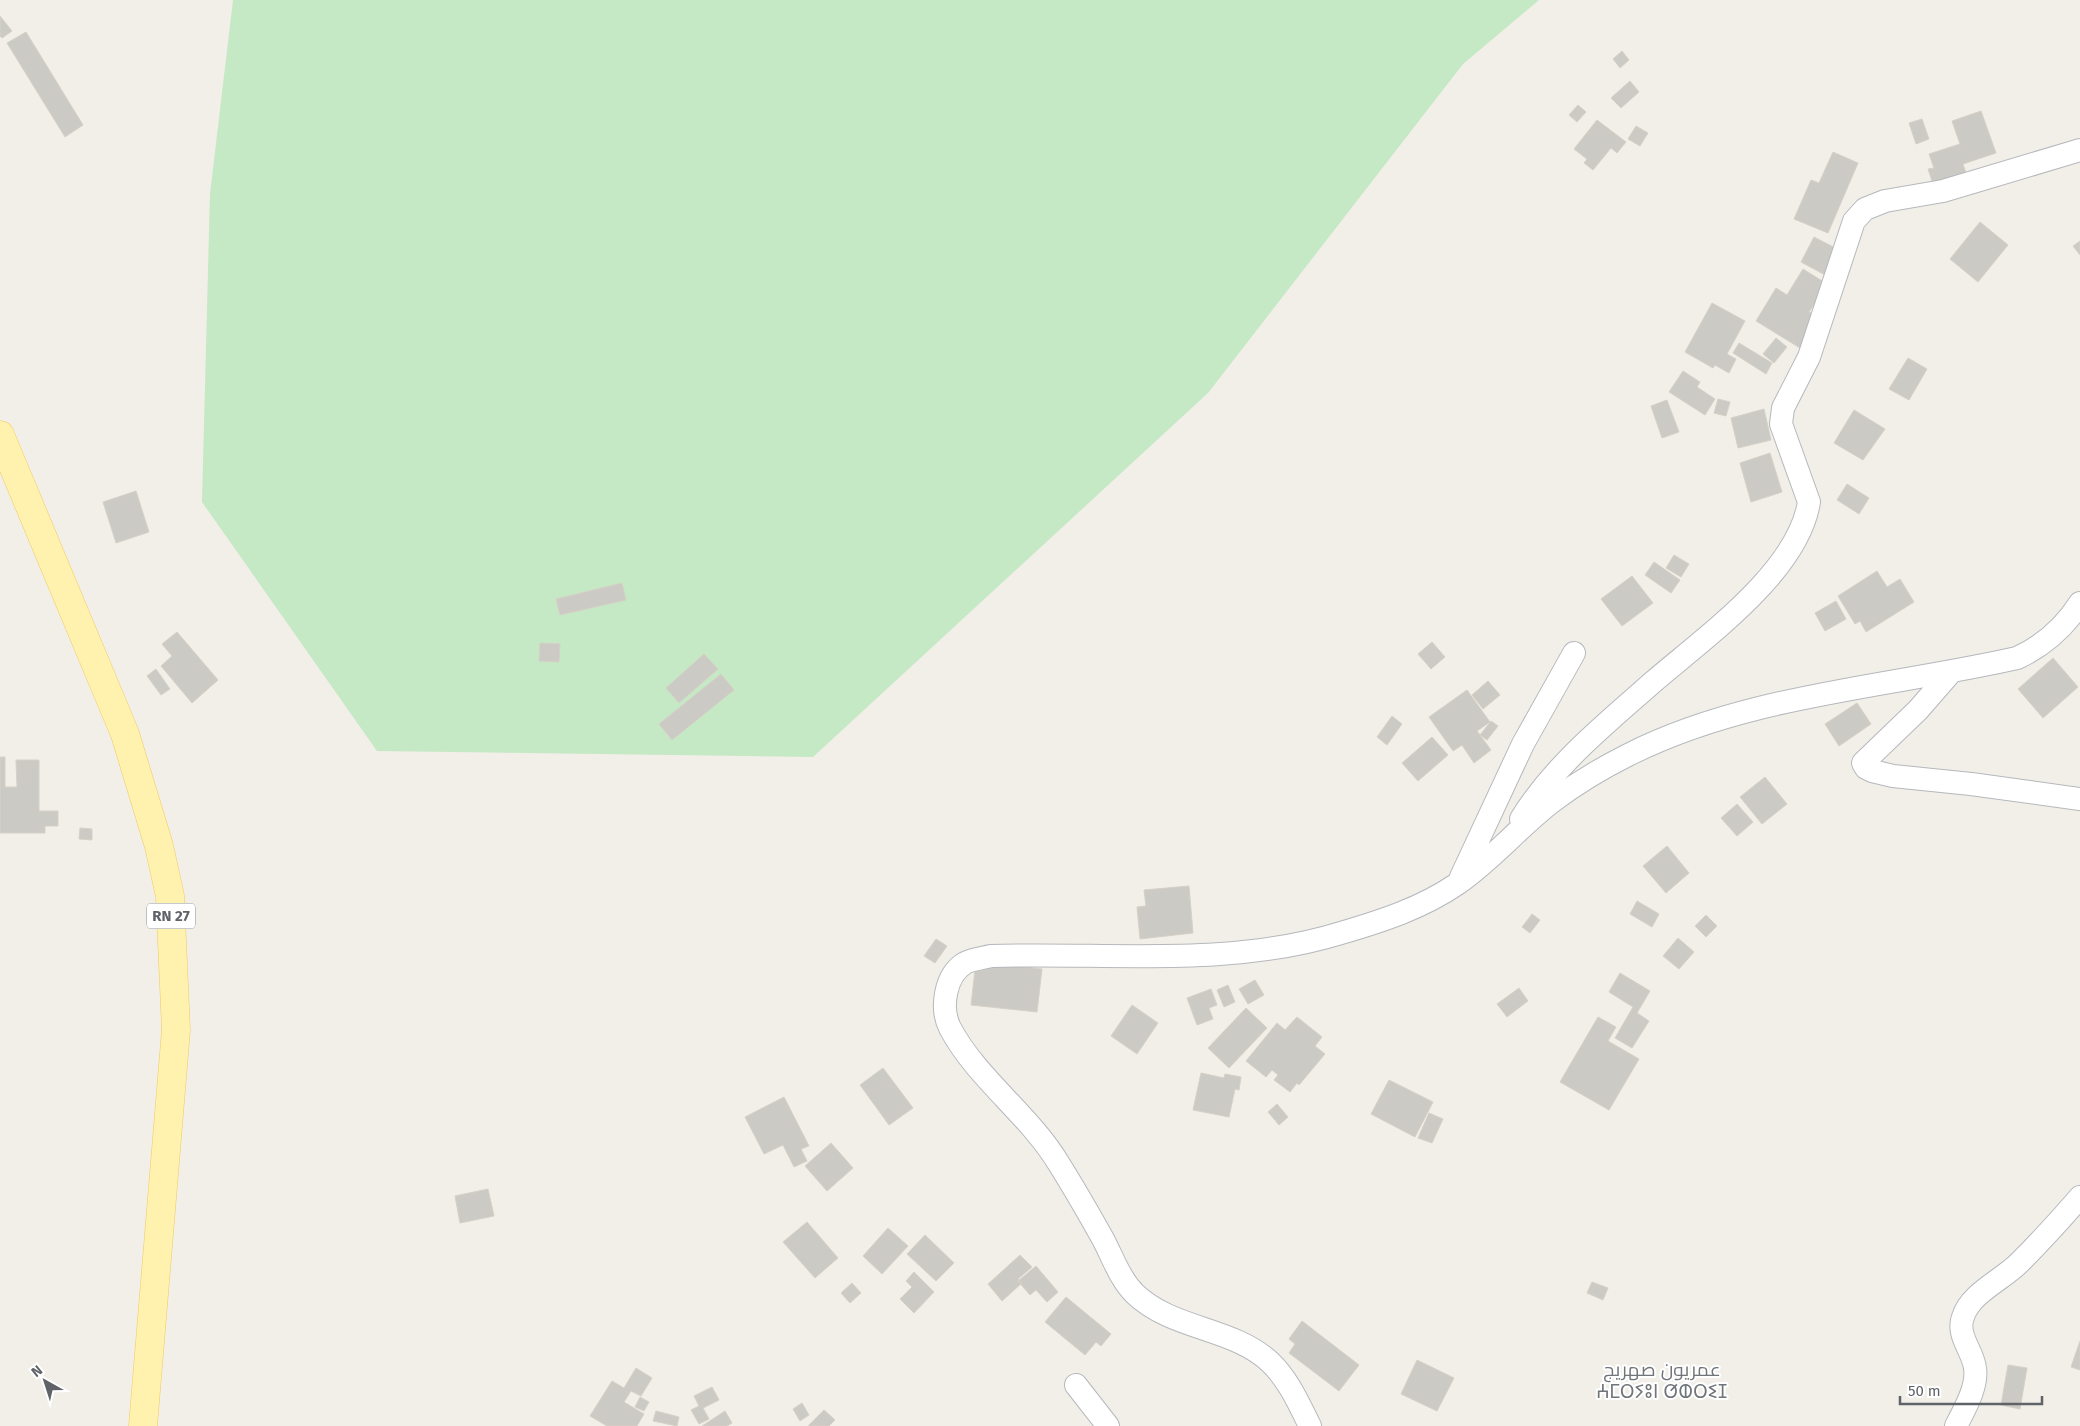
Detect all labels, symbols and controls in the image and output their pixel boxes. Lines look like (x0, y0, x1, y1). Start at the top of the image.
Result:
road number: RN 27 (147, 904, 195, 928)
north arrow (20, 1356, 70, 1406)
district label: عمريون صهريج ⵄⵎⵔⵢⵓⵏ ⵚⵀⵔⵉⵊ (1597, 1358, 1727, 1403)
text: N (28, 1362, 46, 1381)
scale bar (1900, 1374, 2042, 1406)
text: 50 m (1908, 1382, 1941, 1400)

